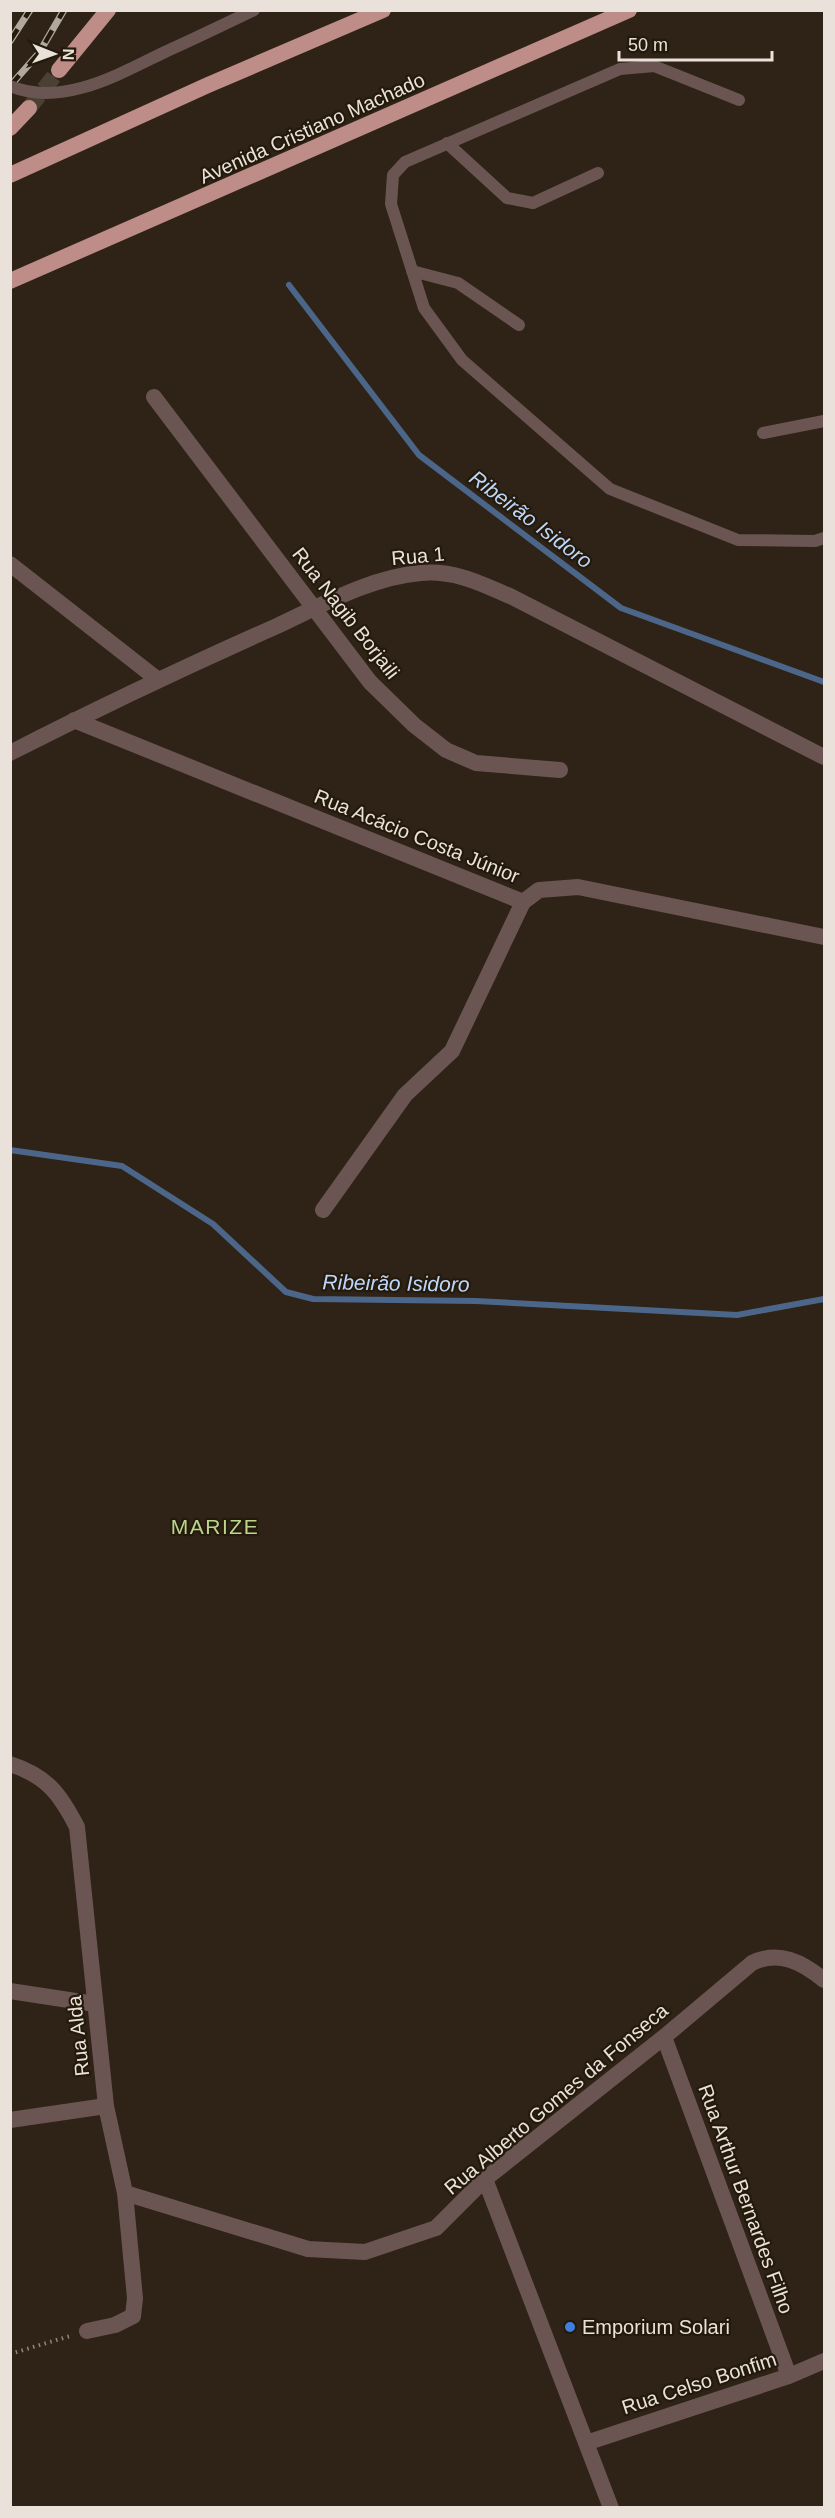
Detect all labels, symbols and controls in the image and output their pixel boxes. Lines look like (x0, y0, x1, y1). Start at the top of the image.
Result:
north arrow (24, 24, 84, 84)
scale bar (619, 24, 772, 62)
text: 50 m (628, 35, 668, 55)
text: N (60, 48, 77, 60)
street label: Avenida Cristiano Machado (196, 68, 428, 188)
water label: Ribeirão Isidoro (465, 466, 597, 573)
street label: Rua Nagib Borjaili (288, 543, 404, 683)
street label: Rua 1 (390, 543, 446, 569)
street label: Rua Acácio Costa Júnior (311, 785, 523, 887)
water label: Ribeirão Isidoro (322, 1270, 470, 1296)
district label: MARIZE (171, 1515, 259, 1538)
street label: Rua Alda (63, 1994, 93, 2078)
street label: Rua Alberto Gomes da Fonseca (440, 1999, 673, 2199)
street label: Rua Arthur Bernardes Filho (694, 2081, 798, 2317)
place label: Emporium Solari (582, 2316, 730, 2338)
marker: Emporium Solari (563, 2320, 577, 2334)
street label: Rua Celso Bonfim (619, 2348, 779, 2418)

